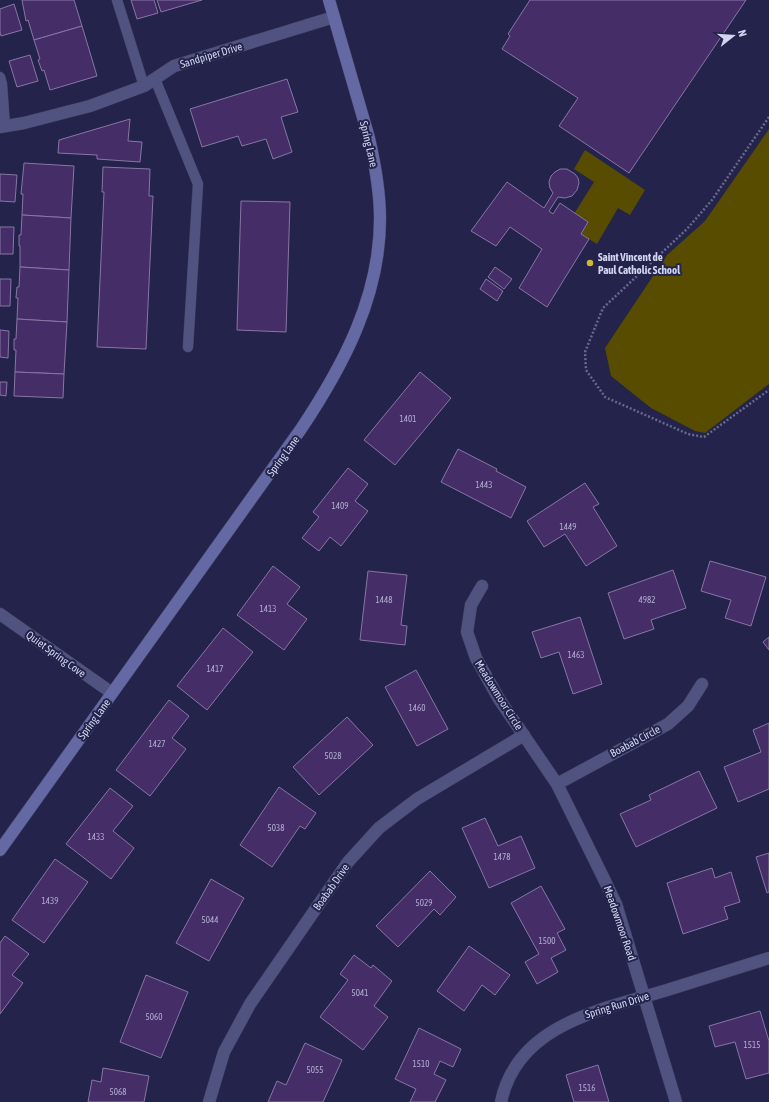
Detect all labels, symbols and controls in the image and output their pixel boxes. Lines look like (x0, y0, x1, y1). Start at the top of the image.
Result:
north arrow (713, 16, 753, 56)
text: N (736, 28, 749, 38)
street label: Sandpiper Drive (178, 40, 244, 70)
street label: Spring Lane (358, 120, 380, 168)
place label: Saint Vincent de Paul Catholic School (598, 251, 681, 276)
marker: Saint Vincent de Paul Catholic School (585, 258, 595, 268)
house number: 1401 (400, 414, 416, 424)
street label: Spring Lane (264, 434, 302, 478)
house number: 1443 (476, 480, 492, 490)
house number: 1409 (332, 501, 348, 511)
house number: 1449 (560, 522, 576, 532)
house number: 1448 (376, 595, 392, 605)
house number: 4982 (639, 595, 655, 605)
house number: 1413 (260, 604, 276, 614)
street label: Quiet Spring Cove (24, 628, 88, 680)
house number: 1463 (568, 650, 584, 660)
street label: Meadowmoor Circle (473, 658, 525, 732)
house number: 1417 (207, 664, 223, 674)
street label: Spring Lane (75, 697, 113, 741)
house number: 1460 (409, 703, 425, 713)
street label: Boabab Circle (608, 723, 662, 759)
house number: 1427 (149, 739, 165, 749)
house number: 5028 (325, 751, 341, 761)
house number: 5038 (268, 823, 284, 833)
house number: 1433 (88, 832, 104, 842)
house number: 1478 (494, 852, 510, 862)
street label: Boabab Drive (311, 861, 351, 913)
street label: Meadowmoor Road (602, 884, 638, 962)
house number: 1439 (42, 896, 58, 906)
house number: 5029 (416, 898, 432, 908)
house number: 5044 (202, 915, 218, 925)
house number: 1500 (539, 936, 555, 946)
house number: 5041 (352, 988, 368, 998)
street label: Spring Run Drive (584, 990, 650, 1020)
house number: 5060 (146, 1012, 162, 1022)
house number: 1515 (744, 1040, 760, 1050)
house number: 1510 (413, 1059, 429, 1069)
house number: 5055 (307, 1065, 323, 1075)
house number: 1516 (579, 1083, 595, 1093)
house number: 5068 (110, 1087, 126, 1097)

